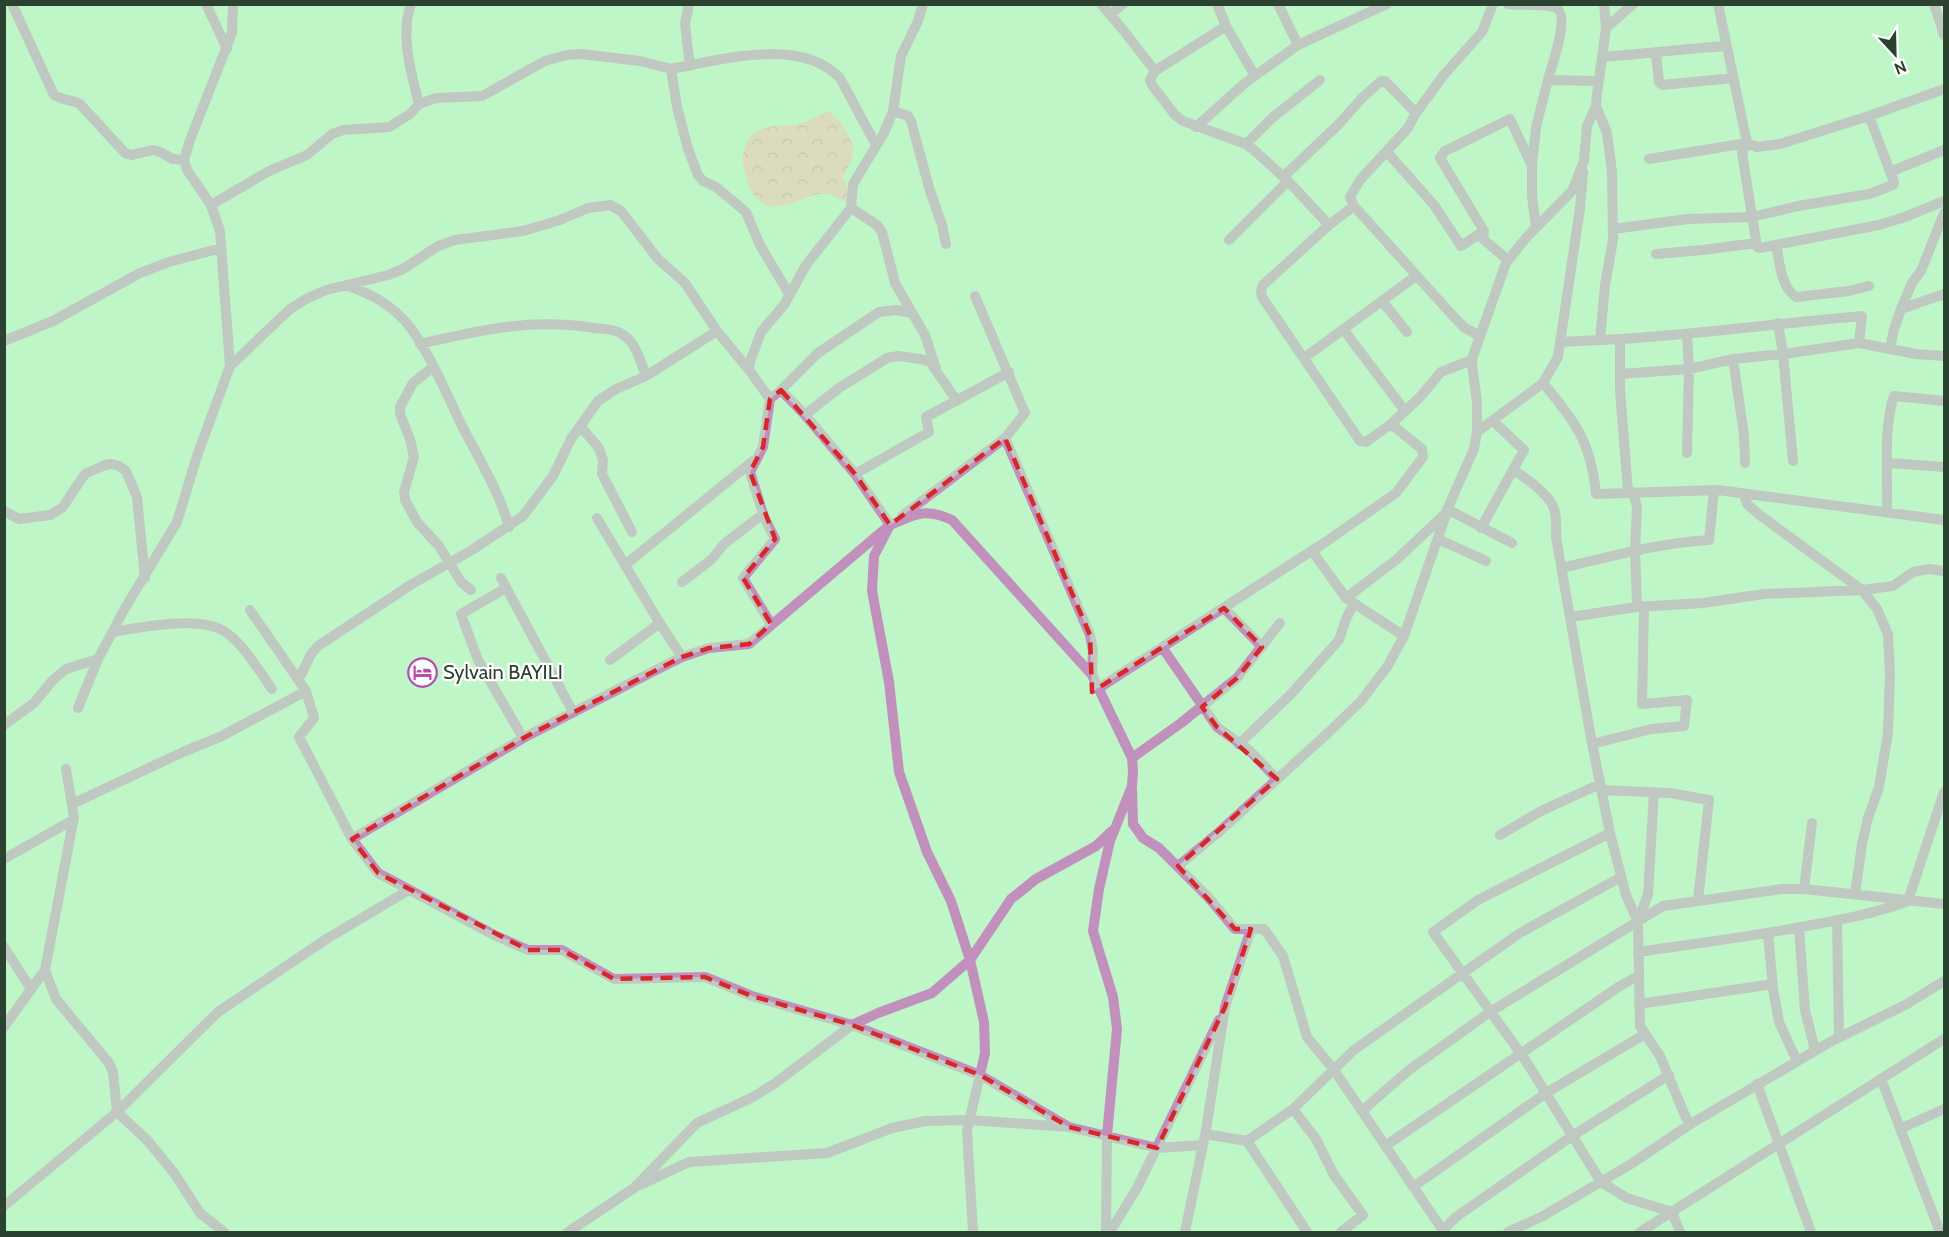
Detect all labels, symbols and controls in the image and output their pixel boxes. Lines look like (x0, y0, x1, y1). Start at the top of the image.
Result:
north arrow (1865, 24, 1925, 84)
text: N (1892, 57, 1909, 78)
hotel icon: Sylvain BAYILI (406, 656, 438, 688)
place label: Sylvain BAYILI (443, 660, 563, 684)

